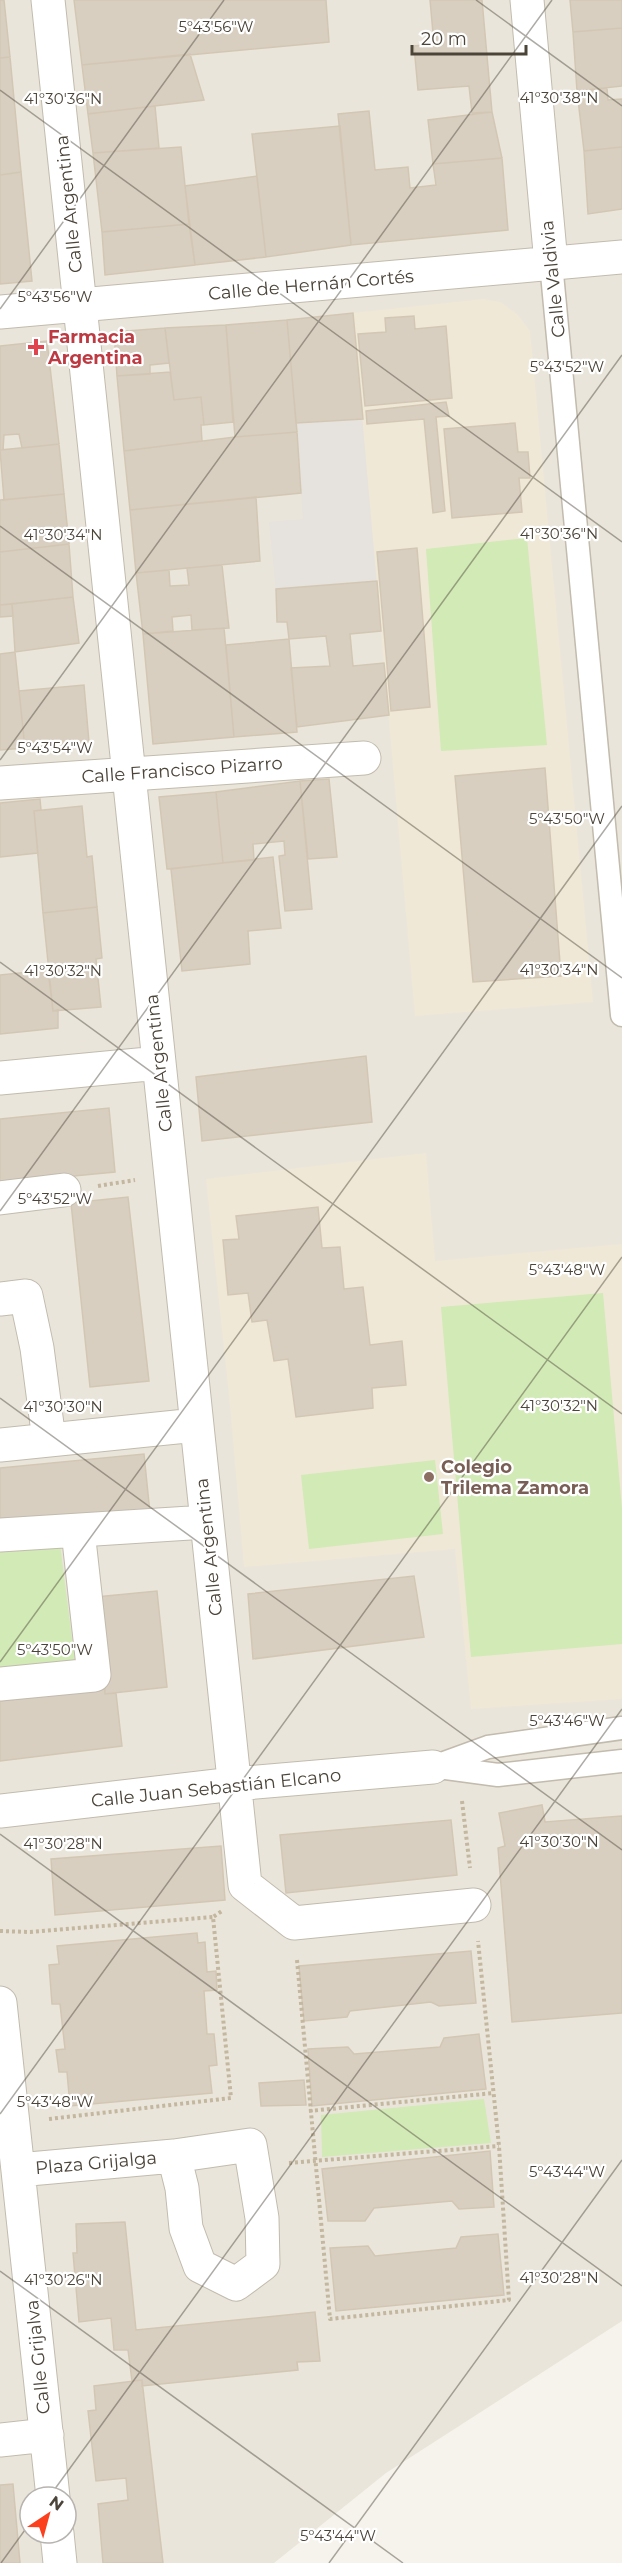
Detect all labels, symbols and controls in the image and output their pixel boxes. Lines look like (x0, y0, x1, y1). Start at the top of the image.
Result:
text: 5°43'56"W (179, 17, 254, 36)
scale bar (412, 18, 526, 56)
text: 20 m (421, 28, 467, 50)
text: 41°30'38"N (519, 88, 599, 107)
text: 41°30'36"N (24, 89, 102, 108)
street label: Calle Argentina (51, 134, 87, 274)
street label: Calle Valdivia (536, 219, 570, 339)
street label: Calle de Hernán Cortés (207, 265, 415, 305)
text: 5°43'56"W (18, 287, 93, 306)
place label: Farmacia Argentina (47, 326, 143, 369)
marker: Farmacia Argentina (29, 340, 43, 354)
text: 5°43'52"W (530, 357, 604, 376)
text: 41°30'36"N (520, 524, 598, 543)
text: 41°30'34"N (24, 525, 103, 544)
text: 5°43'54"W (17, 738, 93, 757)
street label: Calle Francisco Pizarro (81, 752, 283, 788)
text: 5°43'50"W (529, 809, 605, 828)
text: 41°30'34"N (520, 960, 599, 979)
text: 41°30'32"N (24, 961, 102, 980)
street label: Calle Argentina (141, 993, 177, 1133)
text: 5°43'52"W (18, 1189, 92, 1208)
text: 5°43'48"W (529, 1260, 605, 1279)
text: 41°30'32"N (520, 1396, 598, 1415)
text: 41°30'30"N (23, 1397, 103, 1416)
place label: Colegio Trilema Zamora (441, 1456, 589, 1499)
marker: Colegio Trilema Zamora (422, 1470, 436, 1484)
street label: Calle Argentina (191, 1477, 227, 1617)
text: 5°43'50"W (17, 1640, 93, 1659)
text: 5°43'46"W (529, 1711, 605, 1730)
street label: Calle Juan Sebastián Elcano (90, 1764, 342, 1812)
text: 41°30'30"N (519, 1832, 599, 1851)
text: 41°30'28"N (23, 1834, 103, 1853)
text: 5°43'48"W (17, 2092, 93, 2111)
street label: Plaza Grijalga (34, 2147, 158, 2179)
text: 5°43'44"W (529, 2162, 605, 2181)
text: 41°30'28"N (519, 2268, 599, 2287)
text: 41°30'26"N (24, 2270, 102, 2289)
street label: Calle Grijalva (21, 2299, 55, 2415)
north arrow (18, 2485, 78, 2545)
text: N (46, 2492, 67, 2515)
text: 5°43'44"W (300, 2526, 376, 2545)

